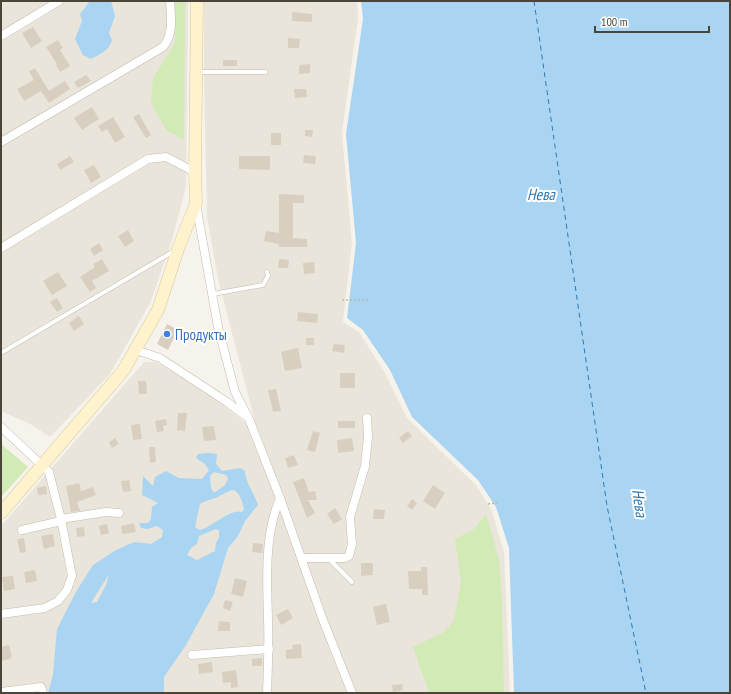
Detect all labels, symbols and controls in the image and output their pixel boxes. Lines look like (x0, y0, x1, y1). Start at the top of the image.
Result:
scale bar (595, 8, 709, 34)
text: 100 m (601, 14, 628, 29)
water label: Нева (527, 184, 557, 204)
place label: Продукты (175, 325, 227, 344)
marker: Продукты (162, 329, 172, 339)
water label: Нева (628, 488, 652, 520)

